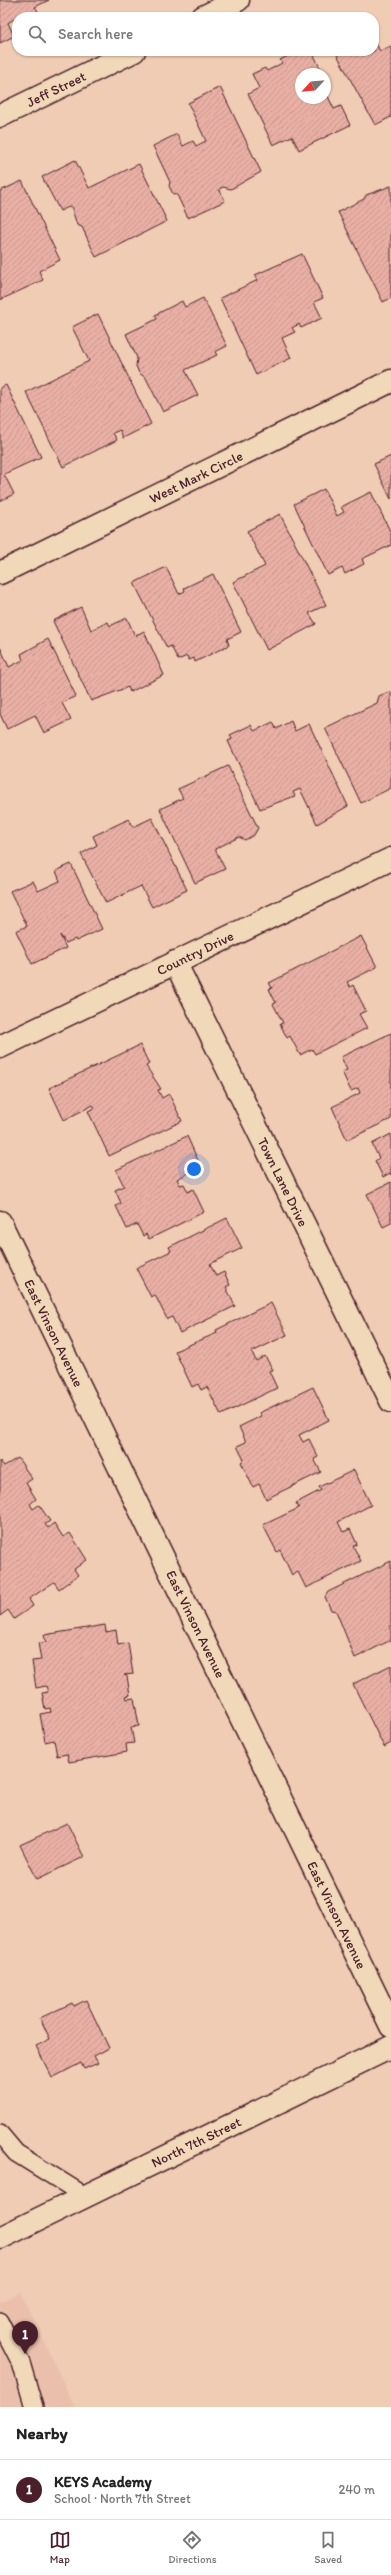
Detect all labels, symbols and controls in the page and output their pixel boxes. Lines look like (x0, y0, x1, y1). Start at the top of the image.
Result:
search box (12, 12, 379, 56)
icon: search (26, 23, 48, 45)
text: Search here (58, 25, 133, 43)
street label: Jeff Street (24, 68, 89, 111)
north arrow (295, 68, 331, 104)
street label: West Mark Circle (147, 447, 246, 507)
street label: Country Drive (154, 927, 237, 979)
street label: Town Lane Drive (254, 1135, 312, 1230)
your location (184, 1159, 204, 1179)
street label: East Vinson Avenue (20, 1277, 87, 1390)
street label: East Vinson Avenue (162, 1568, 229, 1681)
street label: East Vinson Avenue (303, 1859, 370, 1972)
street label: North 7th Street (149, 2113, 244, 2172)
pin: 1 (12, 2321, 38, 2354)
text: Nearby (16, 2423, 68, 2443)
text: KEYS Academy (54, 2473, 151, 2491)
text: 1 (26, 2482, 32, 2497)
text: 240 m (338, 2482, 375, 2497)
text: School · North 7th Street (54, 2491, 191, 2506)
tab: Map (49, 2529, 71, 2566)
tab: Directions (168, 2529, 217, 2566)
tab: Saved (314, 2529, 342, 2566)

